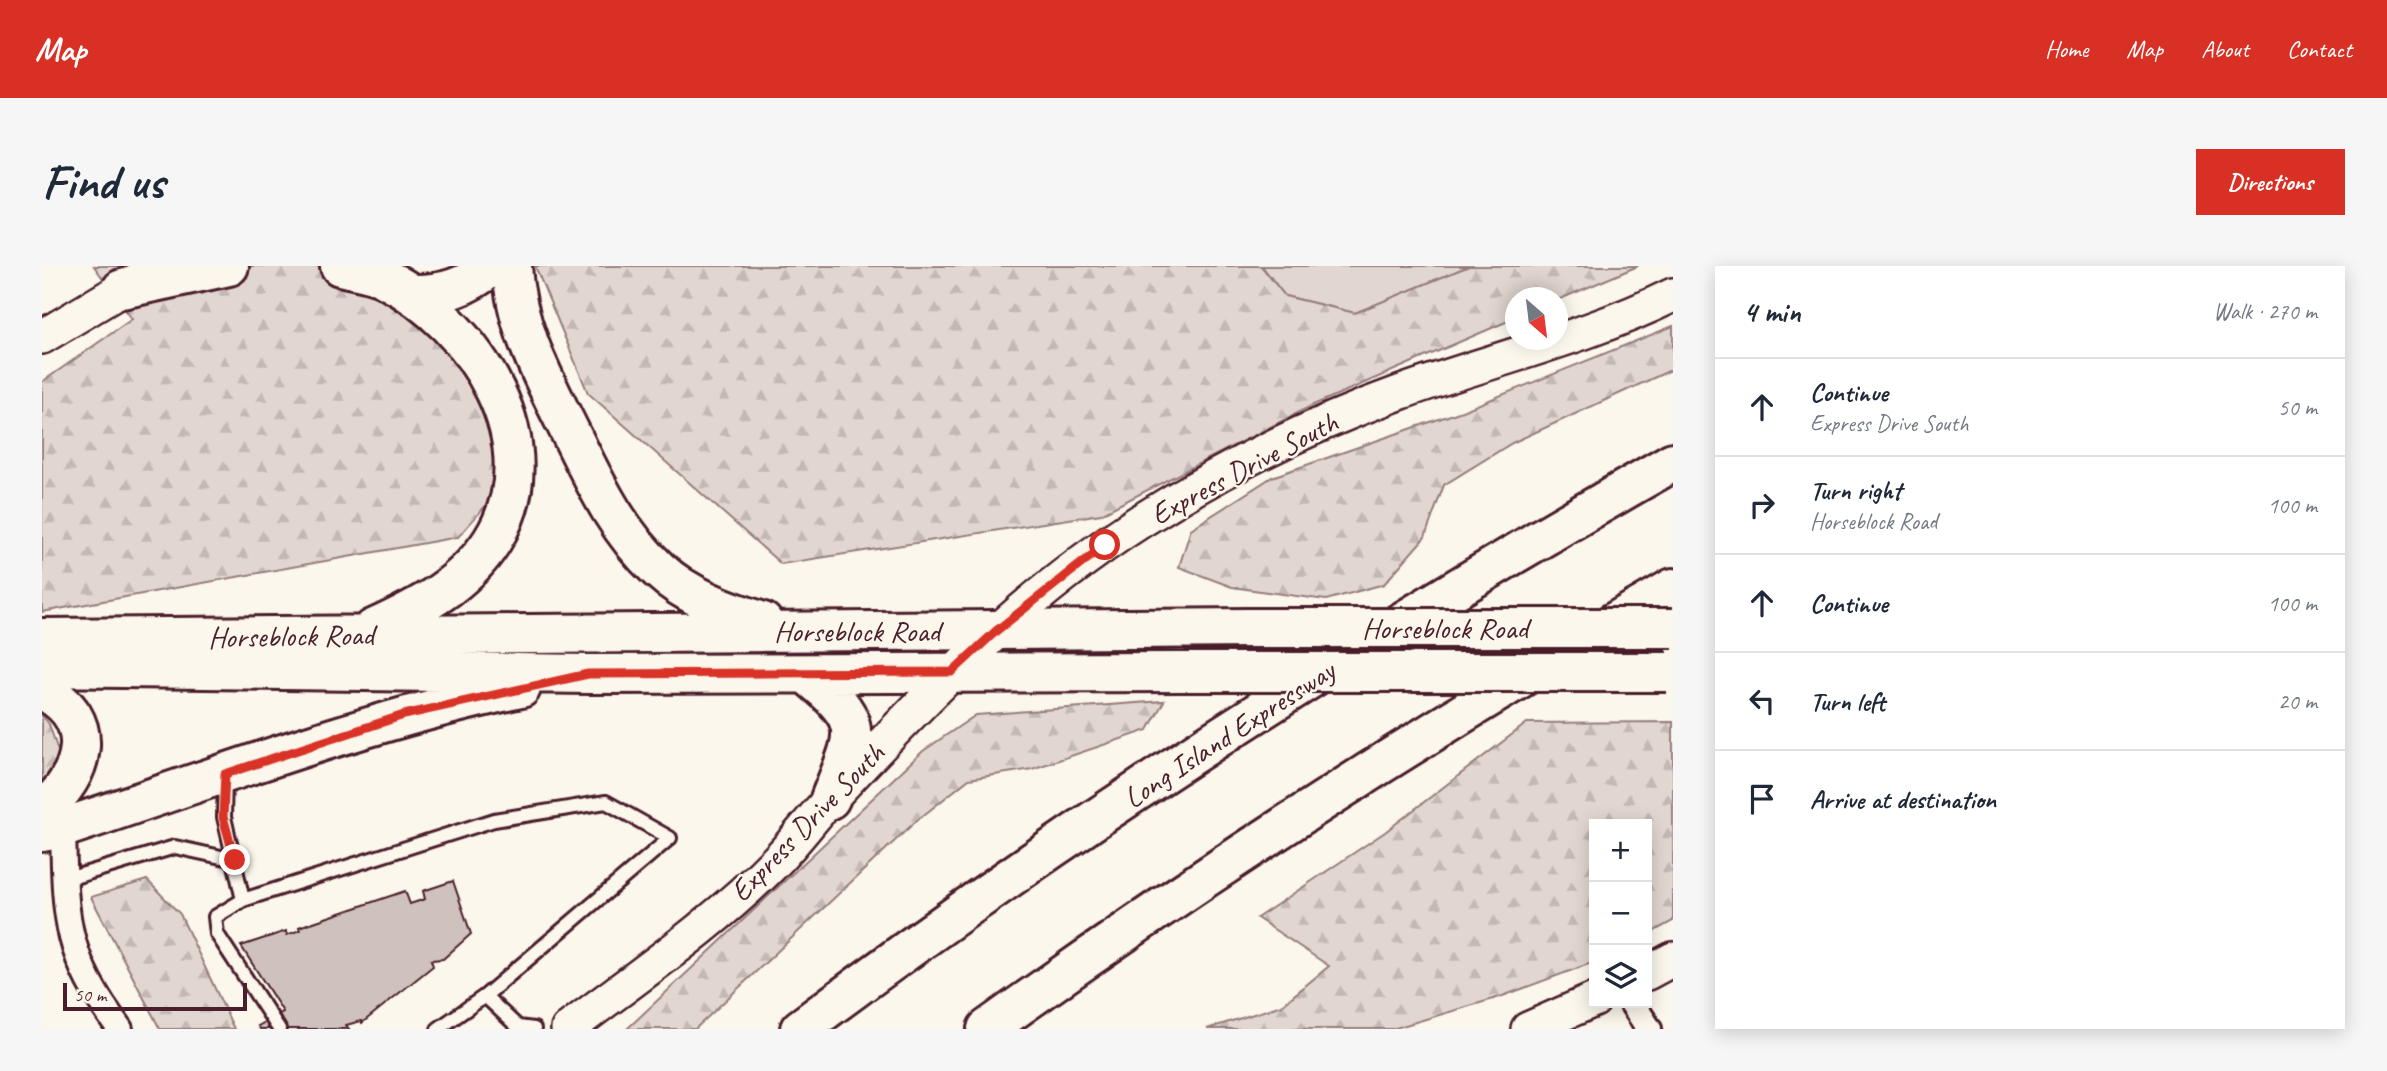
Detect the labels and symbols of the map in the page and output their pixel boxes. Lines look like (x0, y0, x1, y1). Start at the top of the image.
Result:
north arrow (1505, 287, 1568, 350)
street label: Express Drive South (1144, 403, 1344, 533)
route start (1089, 529, 1120, 560)
street label: Horseblock Road (1362, 609, 1532, 647)
street label: Horseblock Road (774, 612, 944, 650)
street label: Horseblock Road (208, 615, 378, 656)
street label: Long Island Expressway (1116, 650, 1344, 816)
street label: Express Drive South (722, 734, 893, 910)
route end (219, 844, 250, 875)
scale bar (63, 980, 247, 1012)

